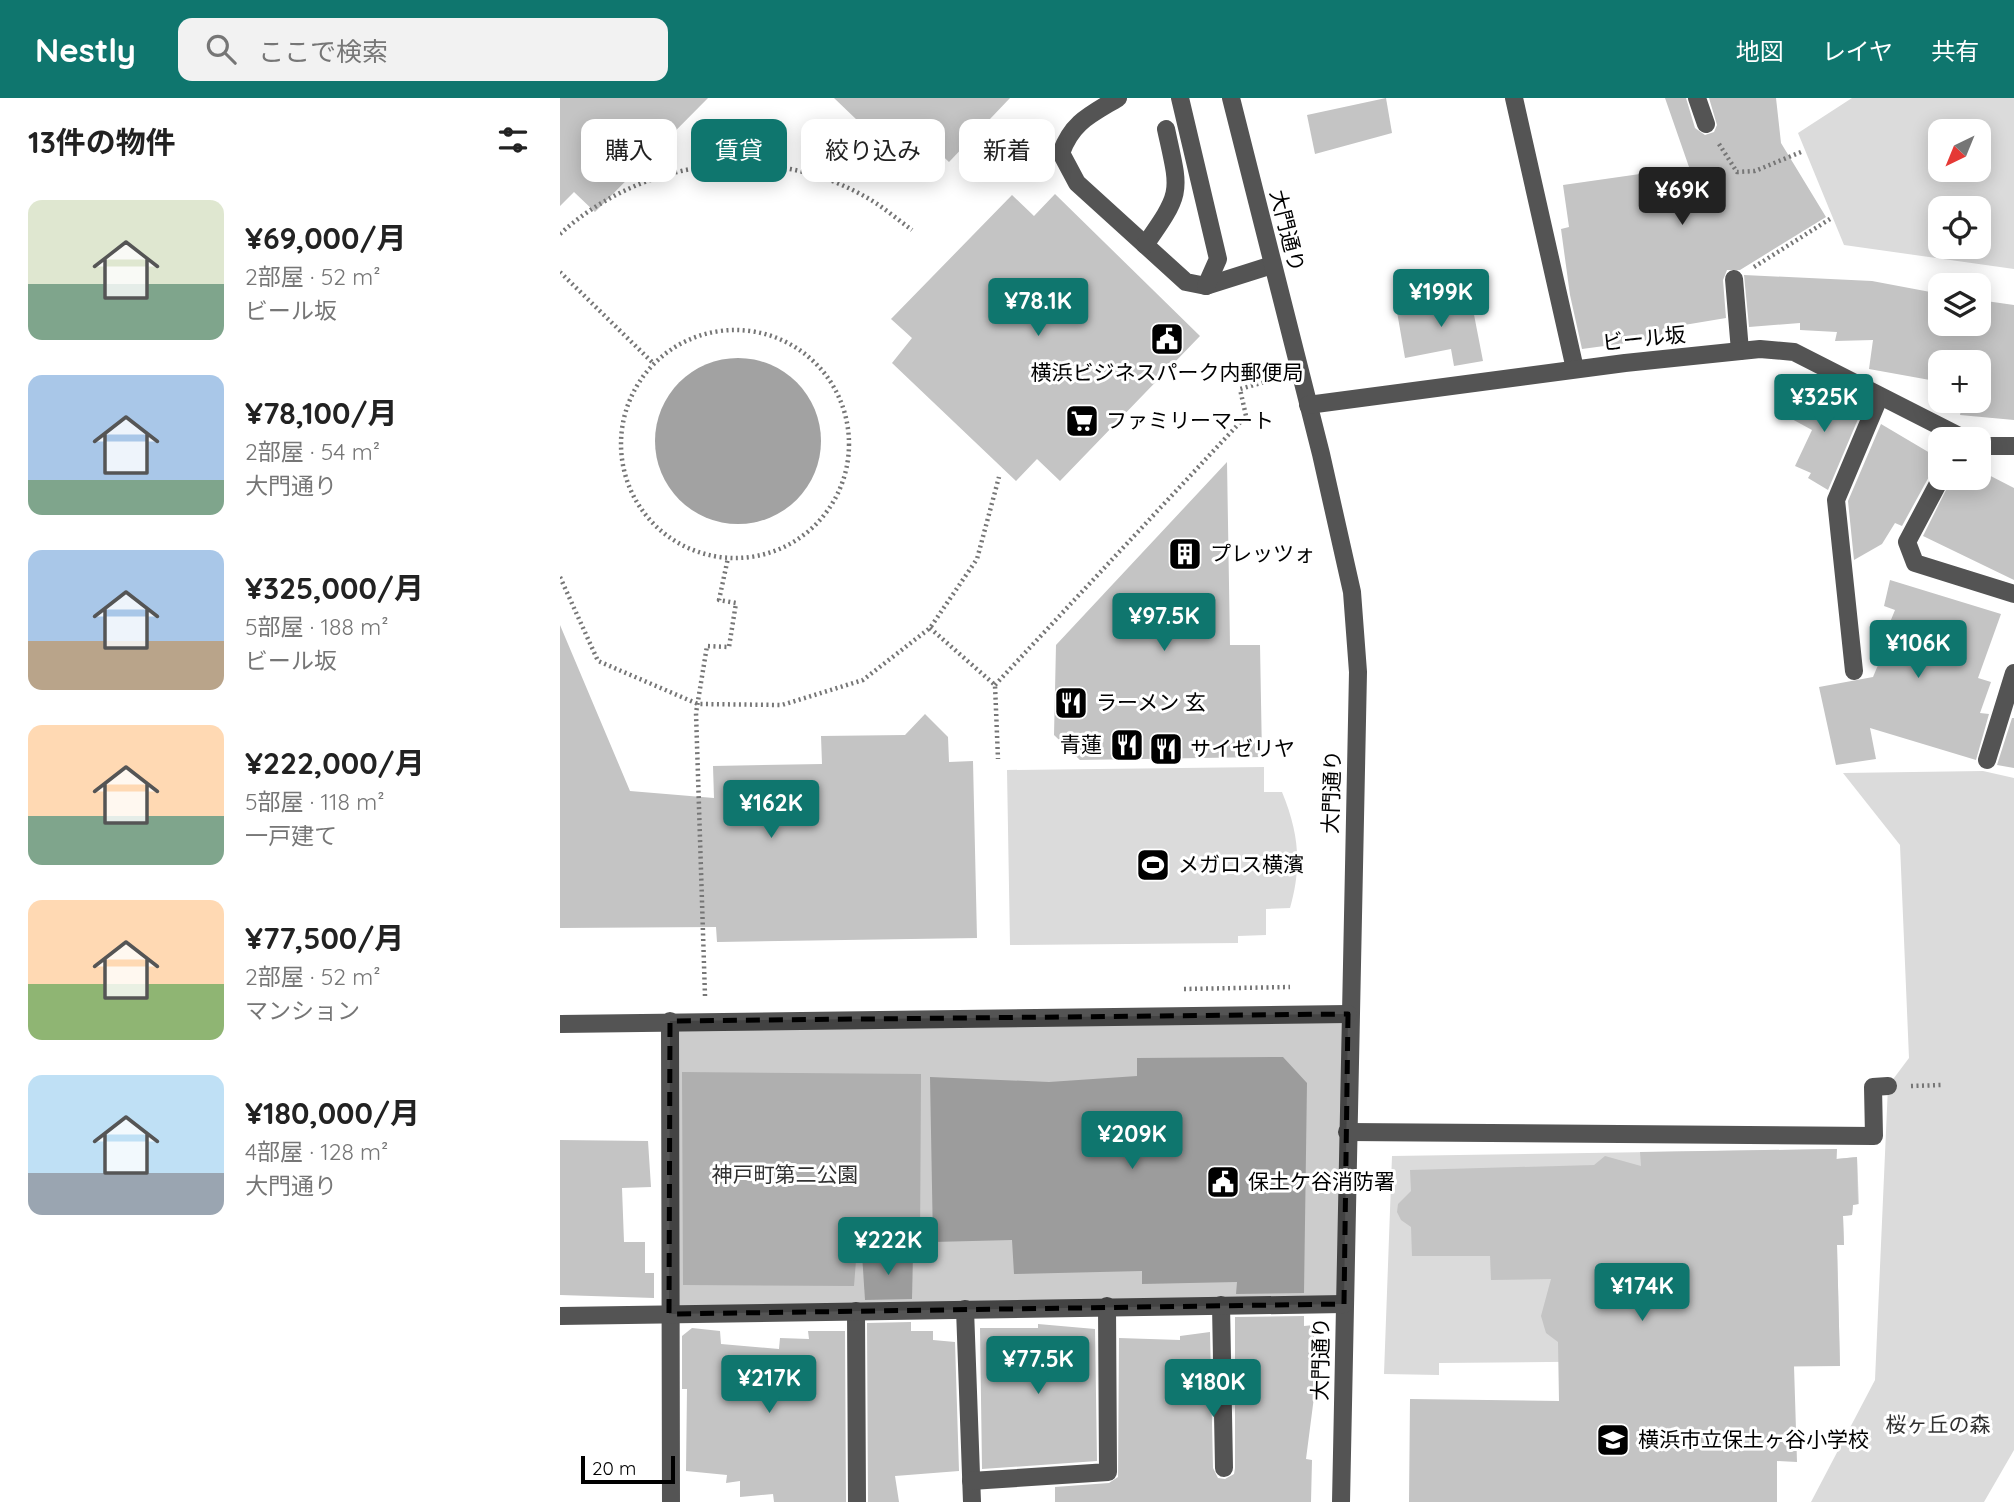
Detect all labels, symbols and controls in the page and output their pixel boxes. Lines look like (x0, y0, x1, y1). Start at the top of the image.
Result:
search box (178, 18, 668, 81)
text: Nestly (35, 29, 136, 70)
icon: search (202, 30, 240, 68)
text: ここで検索 (258, 35, 388, 68)
text: 地図 (1736, 36, 1784, 66)
text: レイヤ (1822, 36, 1893, 66)
text: 共有 (1931, 36, 1979, 66)
chip: 購入 (581, 119, 677, 182)
chip: 賃貸 (691, 119, 787, 182)
chip: 絞り込み (801, 119, 945, 182)
chip: 新着 (959, 119, 1055, 182)
north arrow (1928, 119, 1992, 182)
map controls (1928, 119, 1991, 490)
icon: filters (494, 121, 532, 159)
text: 13件の物件 (28, 123, 176, 161)
pin: ¥69K (1641, 167, 1723, 227)
text: ¥69K (1655, 175, 1709, 204)
street label: 大門通り (1265, 187, 1311, 275)
button: locate (1928, 196, 1991, 259)
text: ¥69,000/月 (245, 219, 406, 257)
icon: home (84, 228, 168, 312)
text: 2部屋 · 52 m² (245, 262, 381, 291)
pin: ¥199K (1392, 270, 1490, 329)
button: layers (1928, 273, 1991, 336)
text: ¥199K (1409, 277, 1473, 306)
pin: ¥78.1K (981, 278, 1095, 338)
text: ¥78.1K (1004, 286, 1072, 315)
text: ビール坂 (245, 296, 337, 325)
public building icon: 横浜ビジネスパーク内郵便局 (1148, 320, 1186, 358)
street label: ビール坂 (1601, 321, 1687, 355)
button: + (1928, 350, 1991, 413)
place label: 横浜ビジネスパーク内郵便局 (1031, 359, 1304, 385)
pin: ¥325K (1775, 374, 1873, 434)
text: ¥325K (1790, 382, 1858, 411)
text: ¥78,100/月 (245, 394, 398, 432)
supermarket icon: ファミリーマート (1063, 402, 1101, 440)
icon: home (84, 403, 168, 487)
place label: ファミリーマート (1106, 407, 1274, 433)
button: − (1928, 427, 1991, 490)
text: 2部屋 · 54 m² (245, 437, 380, 466)
text: 大門通り (245, 471, 337, 500)
building icon: プレッツォ (1166, 535, 1204, 573)
place label: プレッツォ (1210, 540, 1315, 566)
text: ¥325,000/月 (245, 569, 424, 607)
icon: home (84, 578, 168, 662)
pin: ¥97.5K (1107, 594, 1221, 653)
text: ¥97.5K (1128, 601, 1200, 630)
text: 5部屋 · 188 m² (245, 612, 388, 641)
pin: ¥106K (1869, 620, 1967, 680)
text: ¥106K (1886, 628, 1950, 657)
text: ビール坂 (245, 646, 337, 675)
restaurant icon: ラーメン 玄 (1052, 684, 1090, 722)
place label: ラーメン 玄 (1096, 689, 1206, 715)
restaurant icon: 青蓮 (1108, 726, 1146, 764)
restaurant icon: サイゼリヤ (1147, 730, 1185, 768)
place label: 青蓮 (1060, 731, 1102, 757)
place label: サイゼリヤ (1190, 735, 1295, 761)
text: ¥222,000/月 (245, 744, 425, 782)
street label: 大門通り (1317, 750, 1345, 834)
icon: home (84, 753, 168, 837)
pin: ¥162K (722, 780, 820, 840)
text: 5部屋 · 118 m² (245, 787, 385, 816)
text: ¥162K (739, 788, 803, 817)
text: 一戸建て (245, 821, 337, 850)
sports icon: メガロス横濱 (1134, 846, 1172, 884)
place label: メガロス横濱 (1178, 851, 1304, 877)
text: ¥77,500/月 (245, 919, 404, 957)
icon: home (84, 928, 168, 1012)
text: 2部屋 · 52 m² (245, 962, 381, 991)
text: マンション (245, 996, 360, 1025)
text: ¥180,000/月 (245, 1094, 420, 1132)
icon: home (84, 1103, 168, 1187)
pin: ¥209K (1083, 1112, 1181, 1171)
text: ¥209K (1097, 1119, 1167, 1148)
text: 4部屋 · 128 m² (245, 1137, 388, 1166)
park label: 神戸町第二公園 (712, 1161, 859, 1187)
public building icon: 保土ケ谷消防署 (1204, 1163, 1242, 1201)
place label: 保土ケ谷消防署 (1248, 1168, 1395, 1194)
text: 大門通り (245, 1171, 337, 1200)
pin: ¥222K (839, 1218, 937, 1277)
text: ¥222K (854, 1225, 922, 1254)
pin: ¥174K (1593, 1264, 1691, 1323)
text: ¥174K (1611, 1271, 1673, 1300)
street label: 大門通り (1306, 1317, 1334, 1401)
pin: ¥77.5K (981, 1336, 1095, 1396)
text: ¥77.5K (1002, 1344, 1074, 1373)
pin: ¥217K (720, 1356, 818, 1415)
pin: ¥180K (1164, 1360, 1262, 1419)
text: ¥217K (737, 1363, 801, 1392)
text: ¥180K (1181, 1367, 1245, 1396)
park label: 桜ヶ丘の森 (1886, 1411, 1991, 1437)
school or university icon: 横浜市立保土ヶ谷小学校 (1594, 1421, 1632, 1459)
place label: 横浜市立保土ヶ谷小学校 (1638, 1426, 1869, 1452)
scale bar (581, 1453, 676, 1485)
text: 20 m (592, 1456, 636, 1480)

